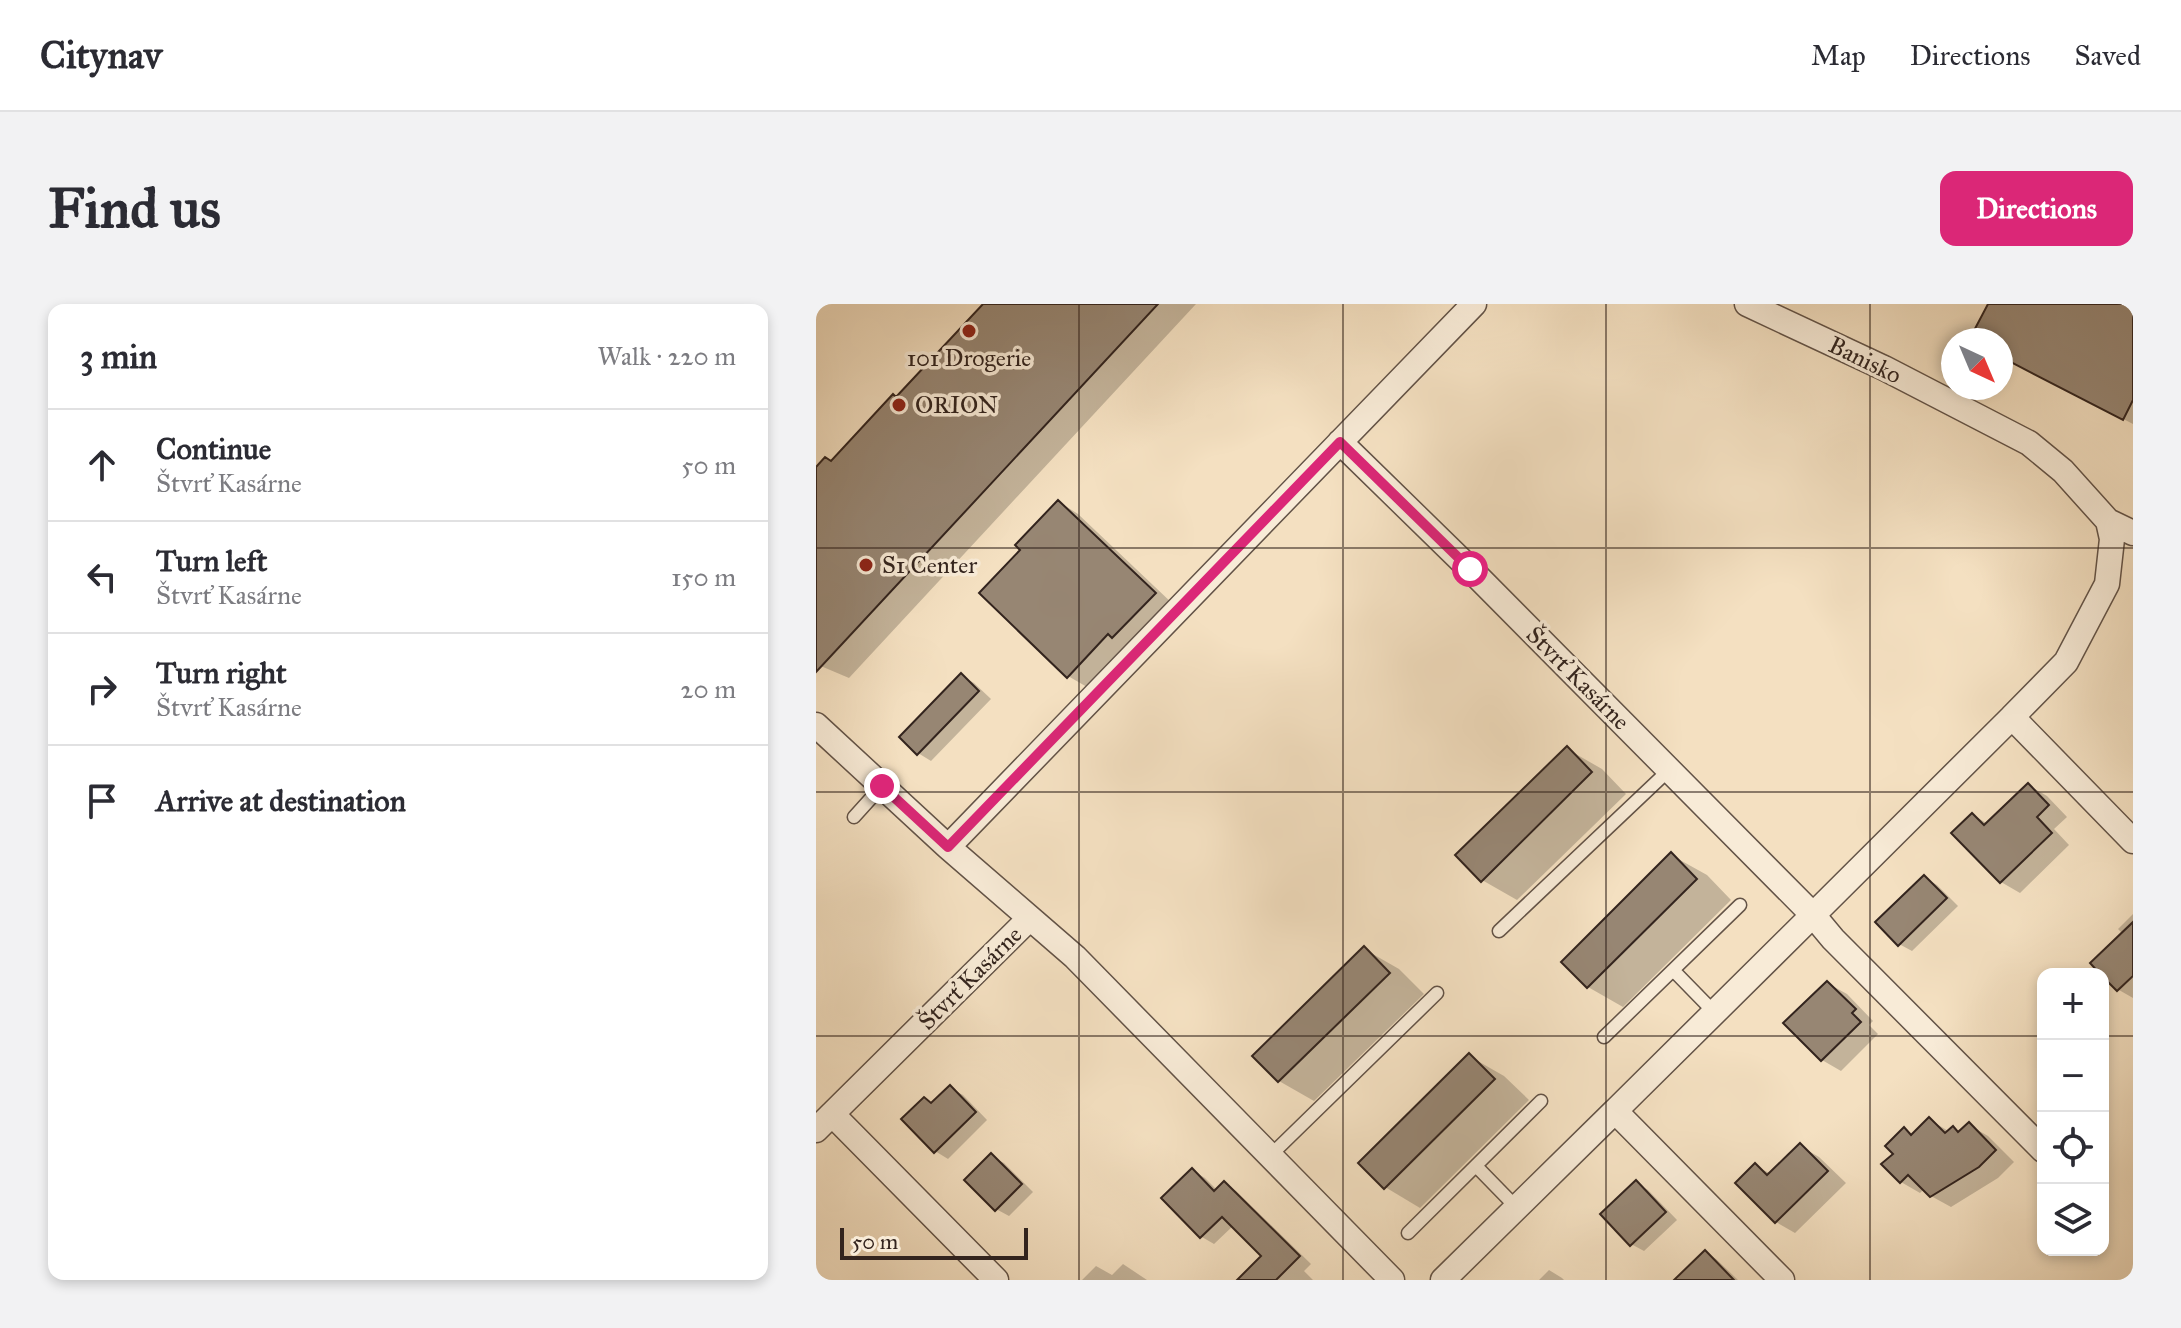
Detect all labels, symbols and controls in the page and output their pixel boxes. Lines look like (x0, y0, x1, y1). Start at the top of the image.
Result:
text: Citynav (40, 32, 162, 78)
text: Map (1811, 38, 1866, 73)
text: Directions (1910, 38, 2031, 73)
text: Saved (2075, 38, 2141, 73)
button: Directions (1940, 171, 2133, 246)
text: Find us (48, 174, 221, 242)
marker: 101 Drogerie (960, 322, 978, 340)
north arrow (1941, 328, 2013, 400)
street label: Banisko (1824, 330, 1906, 390)
text: 3 min (80, 336, 157, 377)
text: Walk · 220 m (597, 340, 736, 372)
place label: 101 Drogerie (907, 343, 1031, 373)
place label: ORION (915, 390, 998, 420)
marker: ORION (890, 396, 908, 414)
text: Continue (156, 431, 271, 467)
icon: ahead (80, 443, 124, 487)
text: 50 m (681, 449, 736, 481)
text: Štvrť Kasárne (156, 467, 302, 499)
text: Turn left (156, 543, 267, 579)
place label: S1 Center (882, 550, 977, 580)
route start (1452, 551, 1488, 587)
icon: left (80, 555, 124, 599)
marker: S1 Center (857, 556, 875, 574)
text: 150 m (671, 561, 736, 593)
text: Štvrť Kasárne (156, 579, 302, 611)
street label: Štvrť Kasárne (1520, 620, 1636, 736)
text: Turn right (156, 655, 287, 691)
icon: right (80, 667, 124, 711)
text: 20 m (681, 673, 736, 705)
text: Štvrť Kasárne (156, 691, 302, 723)
route end (864, 768, 900, 804)
icon: arrive (80, 779, 124, 823)
text: Arrive at destination (156, 783, 406, 819)
street label: Štvrť Kasárne (912, 920, 1028, 1036)
map controls (2037, 968, 2109, 1256)
button: + (2037, 968, 2109, 1040)
button: − (2037, 1040, 2109, 1112)
button: locate (2037, 1112, 2109, 1184)
button: layers (2037, 1184, 2109, 1256)
scale bar (840, 1224, 1028, 1260)
text: 50 m (852, 1228, 898, 1255)

